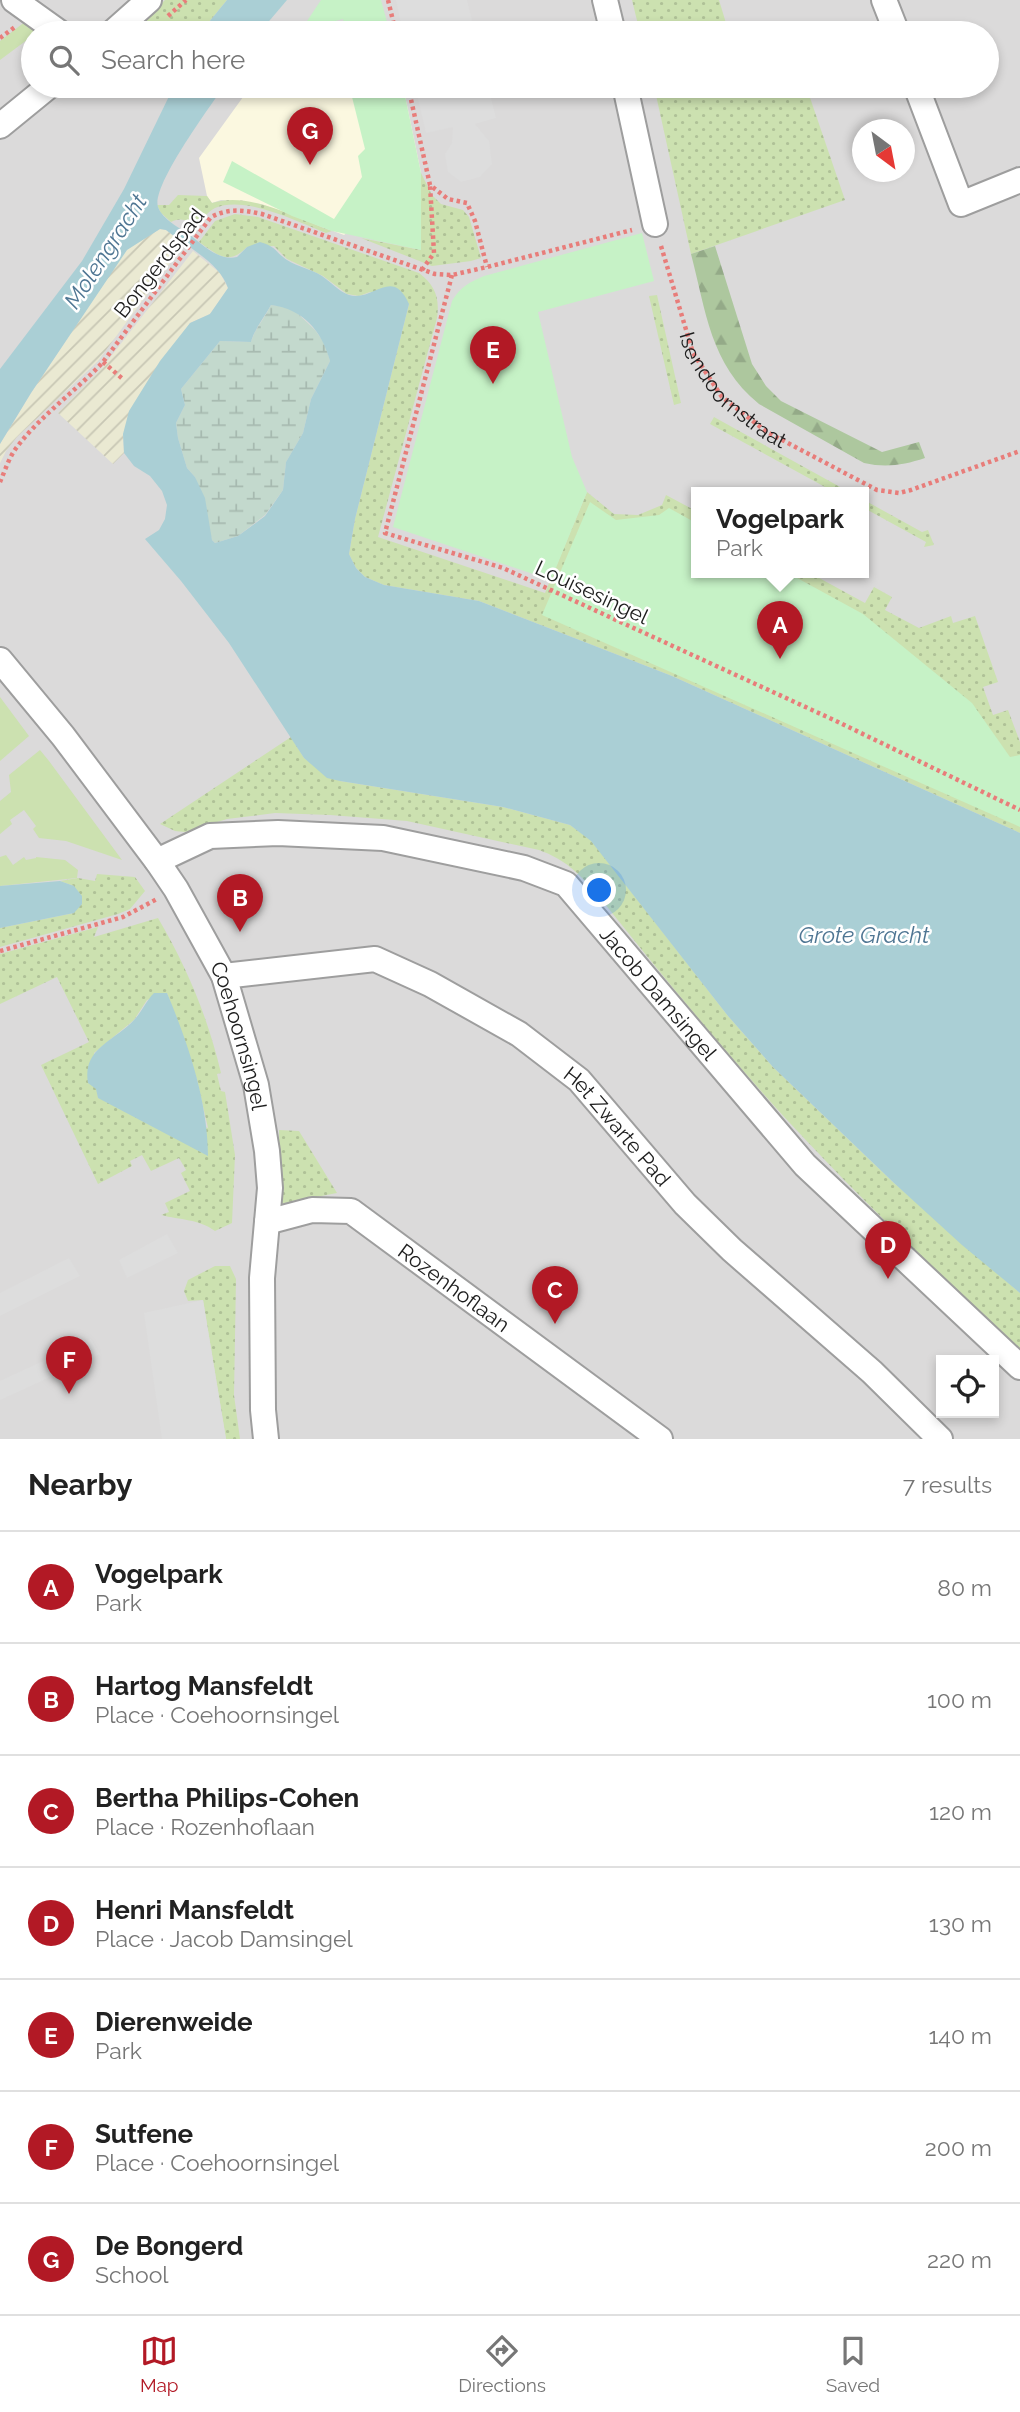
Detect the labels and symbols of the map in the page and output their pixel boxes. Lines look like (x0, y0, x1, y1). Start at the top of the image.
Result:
pin: G (287, 107, 333, 165)
north arrow (852, 119, 915, 182)
water label: Molengracht (58, 188, 152, 313)
street label: Bongerdspad (109, 203, 209, 323)
pin: E (470, 326, 516, 384)
street label: Isendoornstraat (675, 329, 791, 453)
street label: Louisesingel (531, 555, 653, 629)
pin: A (757, 601, 803, 659)
your location (582, 873, 616, 907)
pin: B (217, 874, 263, 932)
street label: Jacob Damsingel (595, 921, 723, 1065)
water label: Grote Gracht (799, 921, 930, 948)
street label: Coehoornsingel (206, 956, 273, 1112)
street label: Het Zwarte Pad (559, 1061, 676, 1191)
pin: D (865, 1221, 911, 1279)
street label: Rozenhoflaan (394, 1238, 515, 1337)
pin: C (532, 1266, 578, 1324)
pin: F (46, 1336, 92, 1394)

